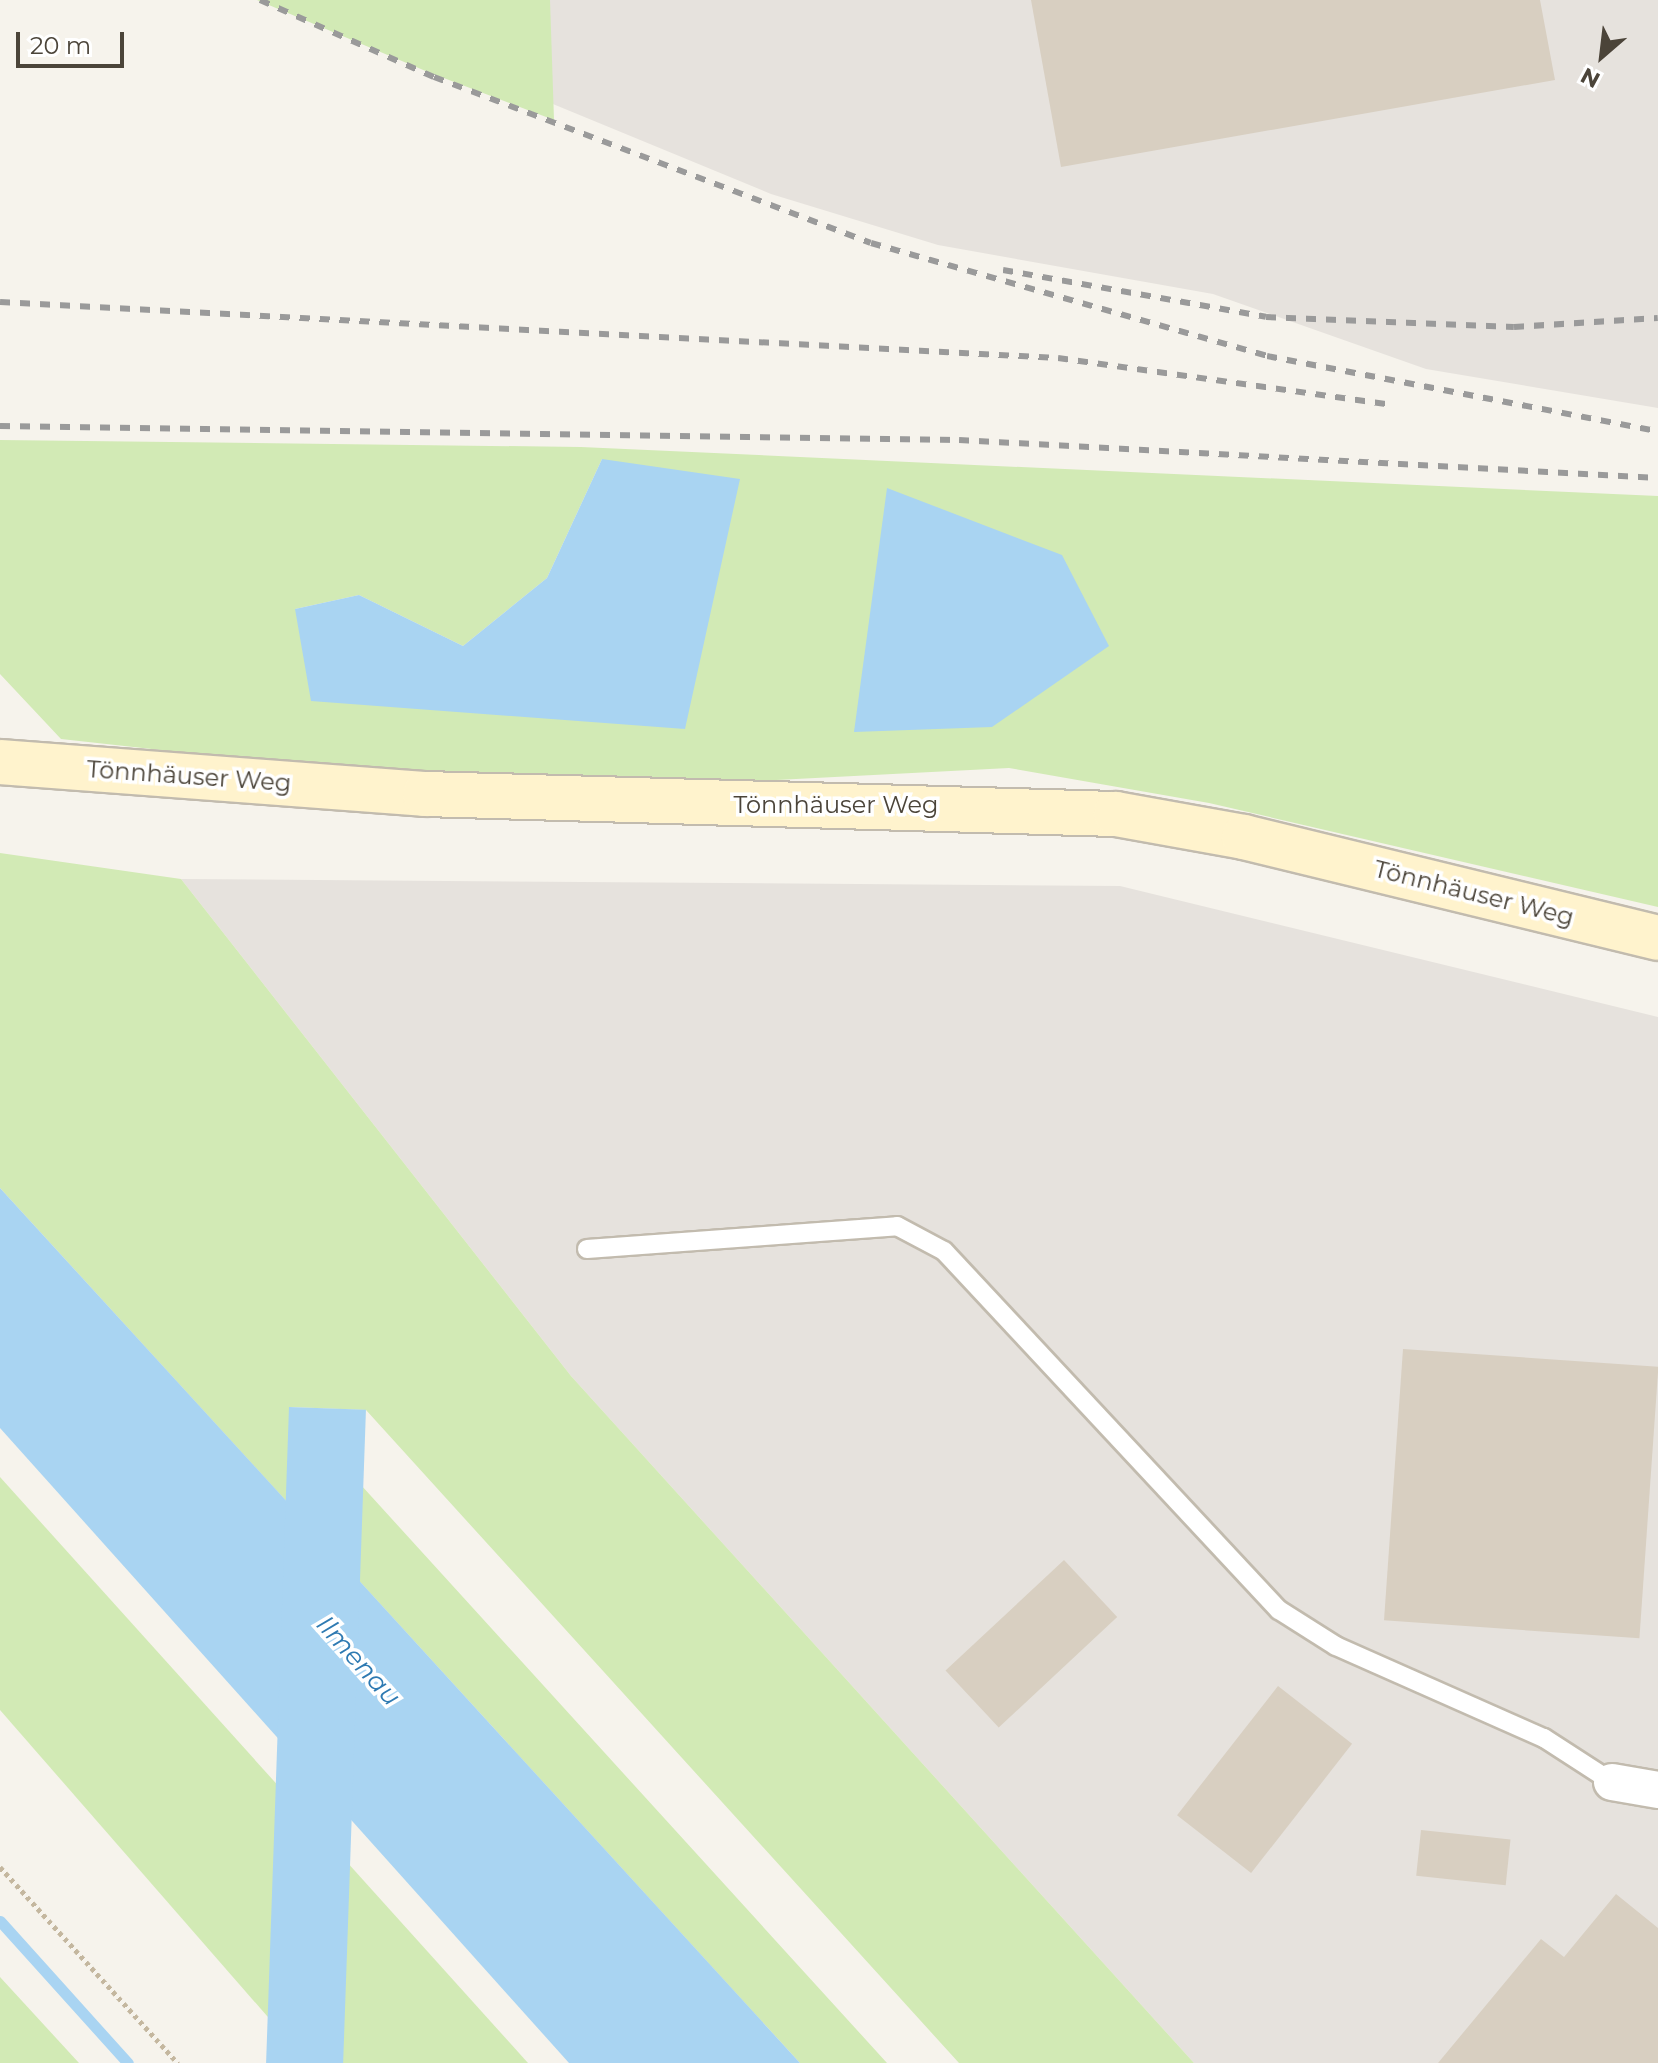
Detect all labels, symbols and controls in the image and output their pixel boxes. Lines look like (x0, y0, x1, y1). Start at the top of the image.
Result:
scale bar (20, 16, 128, 66)
north arrow (1562, 16, 1642, 96)
text: 20 m (30, 31, 91, 60)
text: N (1576, 62, 1605, 94)
street label: Tönnhäuser Weg (86, 754, 292, 798)
street label: Tönnhäuser Weg (734, 791, 938, 819)
street label: Tönnhäuser Weg (1371, 854, 1577, 932)
water label: Ilmenau (309, 1609, 407, 1713)

